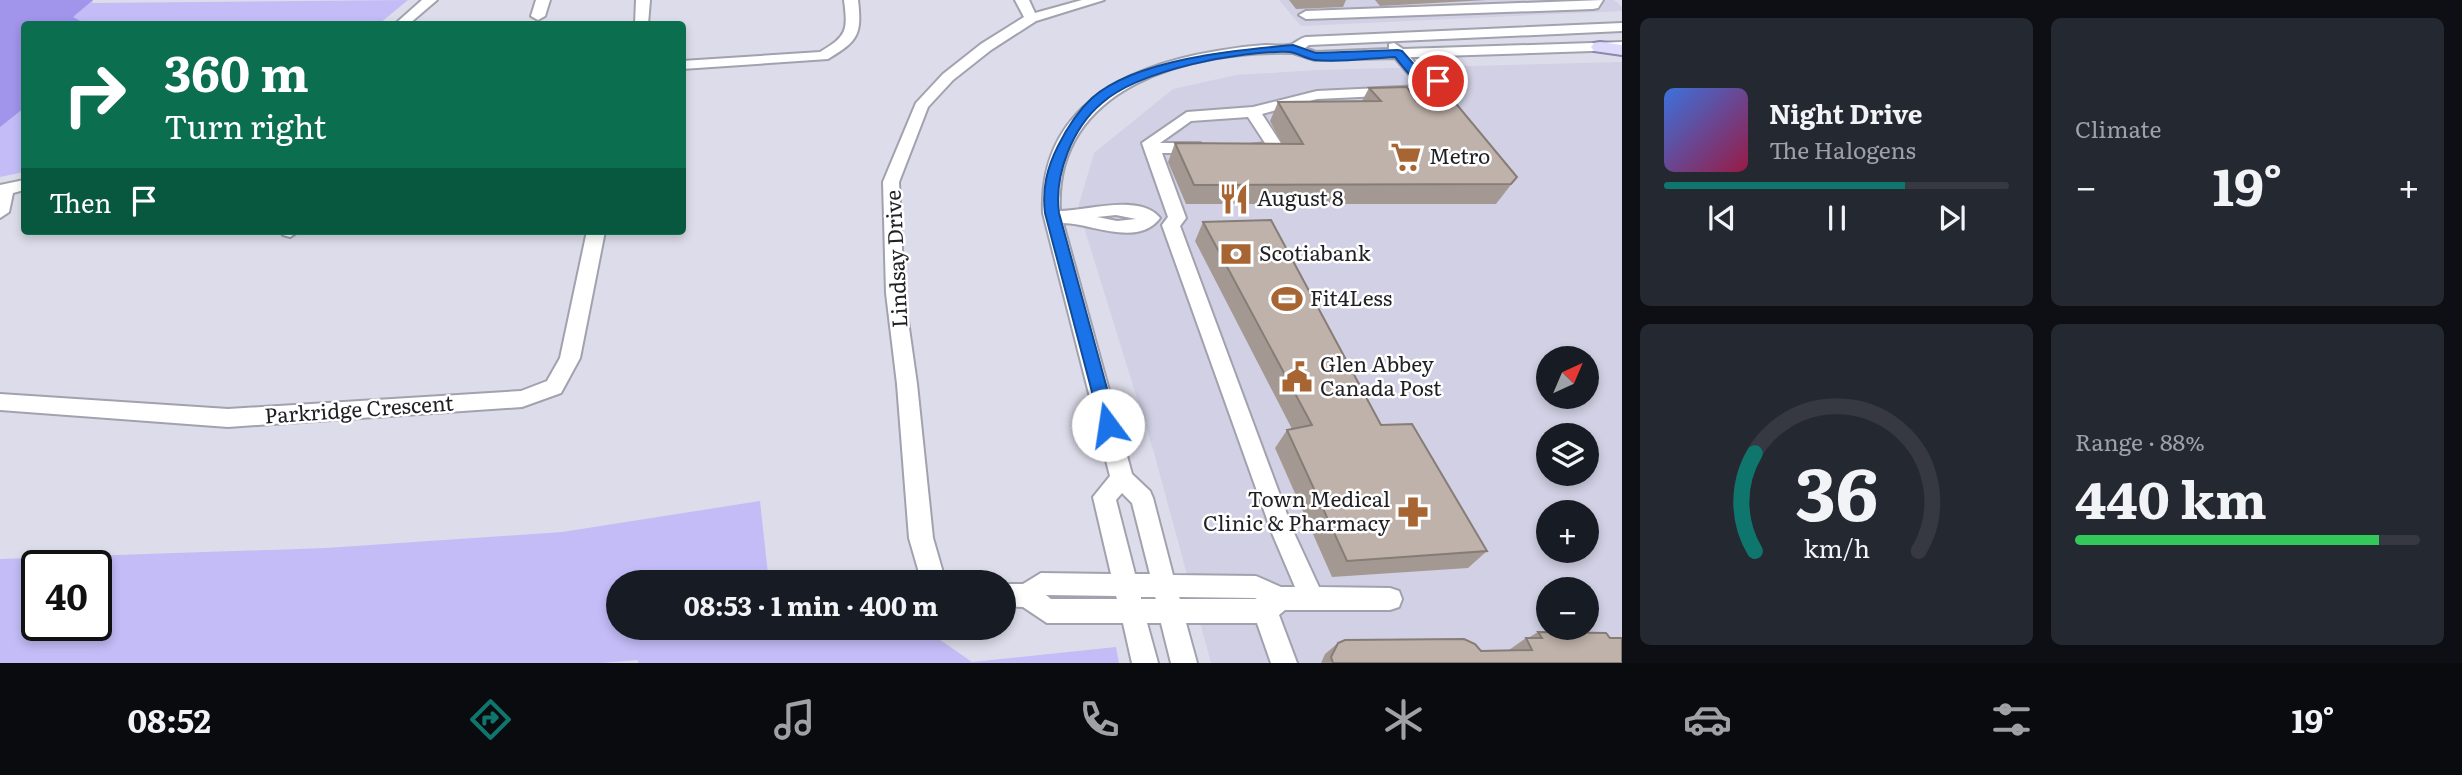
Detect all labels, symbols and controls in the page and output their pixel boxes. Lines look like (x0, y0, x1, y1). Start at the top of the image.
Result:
text: 360 m (164, 34, 309, 107)
icon: right (49, 49, 140, 140)
pin (1408, 51, 1468, 111)
icon: arrive (1419, 62, 1457, 100)
text: Night Drive (1769, 93, 1923, 132)
text: Turn right (164, 101, 326, 149)
text: Climate (2075, 111, 2161, 145)
text: The Halogens (1769, 132, 1916, 166)
place label: Metro (1429, 139, 1490, 170)
supermarket icon: Metro (1389, 140, 1423, 174)
text: 19° (2213, 145, 2282, 222)
text: − (2075, 156, 2097, 213)
text: + (2398, 156, 2420, 213)
place label: August 8 (1257, 181, 1343, 212)
text: Then (49, 182, 111, 221)
icon: arrive (125, 182, 163, 220)
restaurant icon: August 8 (1217, 182, 1251, 216)
street label: Lindsay Drive (875, 189, 914, 329)
icon: previous (1703, 199, 1741, 237)
icon: pause (1818, 199, 1856, 237)
icon: next (1933, 199, 1971, 237)
place label: Scotiabank (1259, 236, 1371, 267)
bank icon: Scotiabank (1219, 237, 1253, 271)
place label: Fit4Less (1310, 281, 1392, 312)
sports icon: Fit4Less (1270, 282, 1304, 316)
north arrow (1536, 346, 1600, 410)
map controls (1536, 346, 1599, 640)
place label: Glen Abbey Canada Post (1320, 347, 1442, 402)
public building icon: Glen Abbey Canada Post (1280, 360, 1314, 394)
street label: Parkridge Crescent (263, 385, 455, 430)
position arrow (1071, 388, 1145, 462)
button: layers (1536, 423, 1599, 486)
text: Range · 88% (2075, 424, 2205, 458)
text: 36 (1795, 435, 1878, 543)
text: 440 km (2075, 458, 2267, 535)
place label: Town Medical Clinic & Pharmacy (1203, 482, 1391, 537)
pharmacy icon: Town Medical Clinic & Pharmacy (1396, 495, 1430, 529)
button: + (1536, 500, 1599, 563)
text: km/h (1803, 528, 1870, 565)
speed limit sign: 40 (21, 550, 112, 641)
button: − (1536, 577, 1599, 640)
text: 08:53 · 1 min · 400 m (684, 585, 938, 624)
text: 08:52 (128, 695, 211, 743)
icon: directions (466, 695, 515, 744)
icon: music (770, 695, 819, 744)
icon: phone (1075, 695, 1124, 744)
icon: climate (1379, 695, 1428, 744)
icon: car (1683, 695, 1732, 744)
icon: filters (1987, 695, 2036, 744)
text: 19° (2291, 695, 2334, 743)

